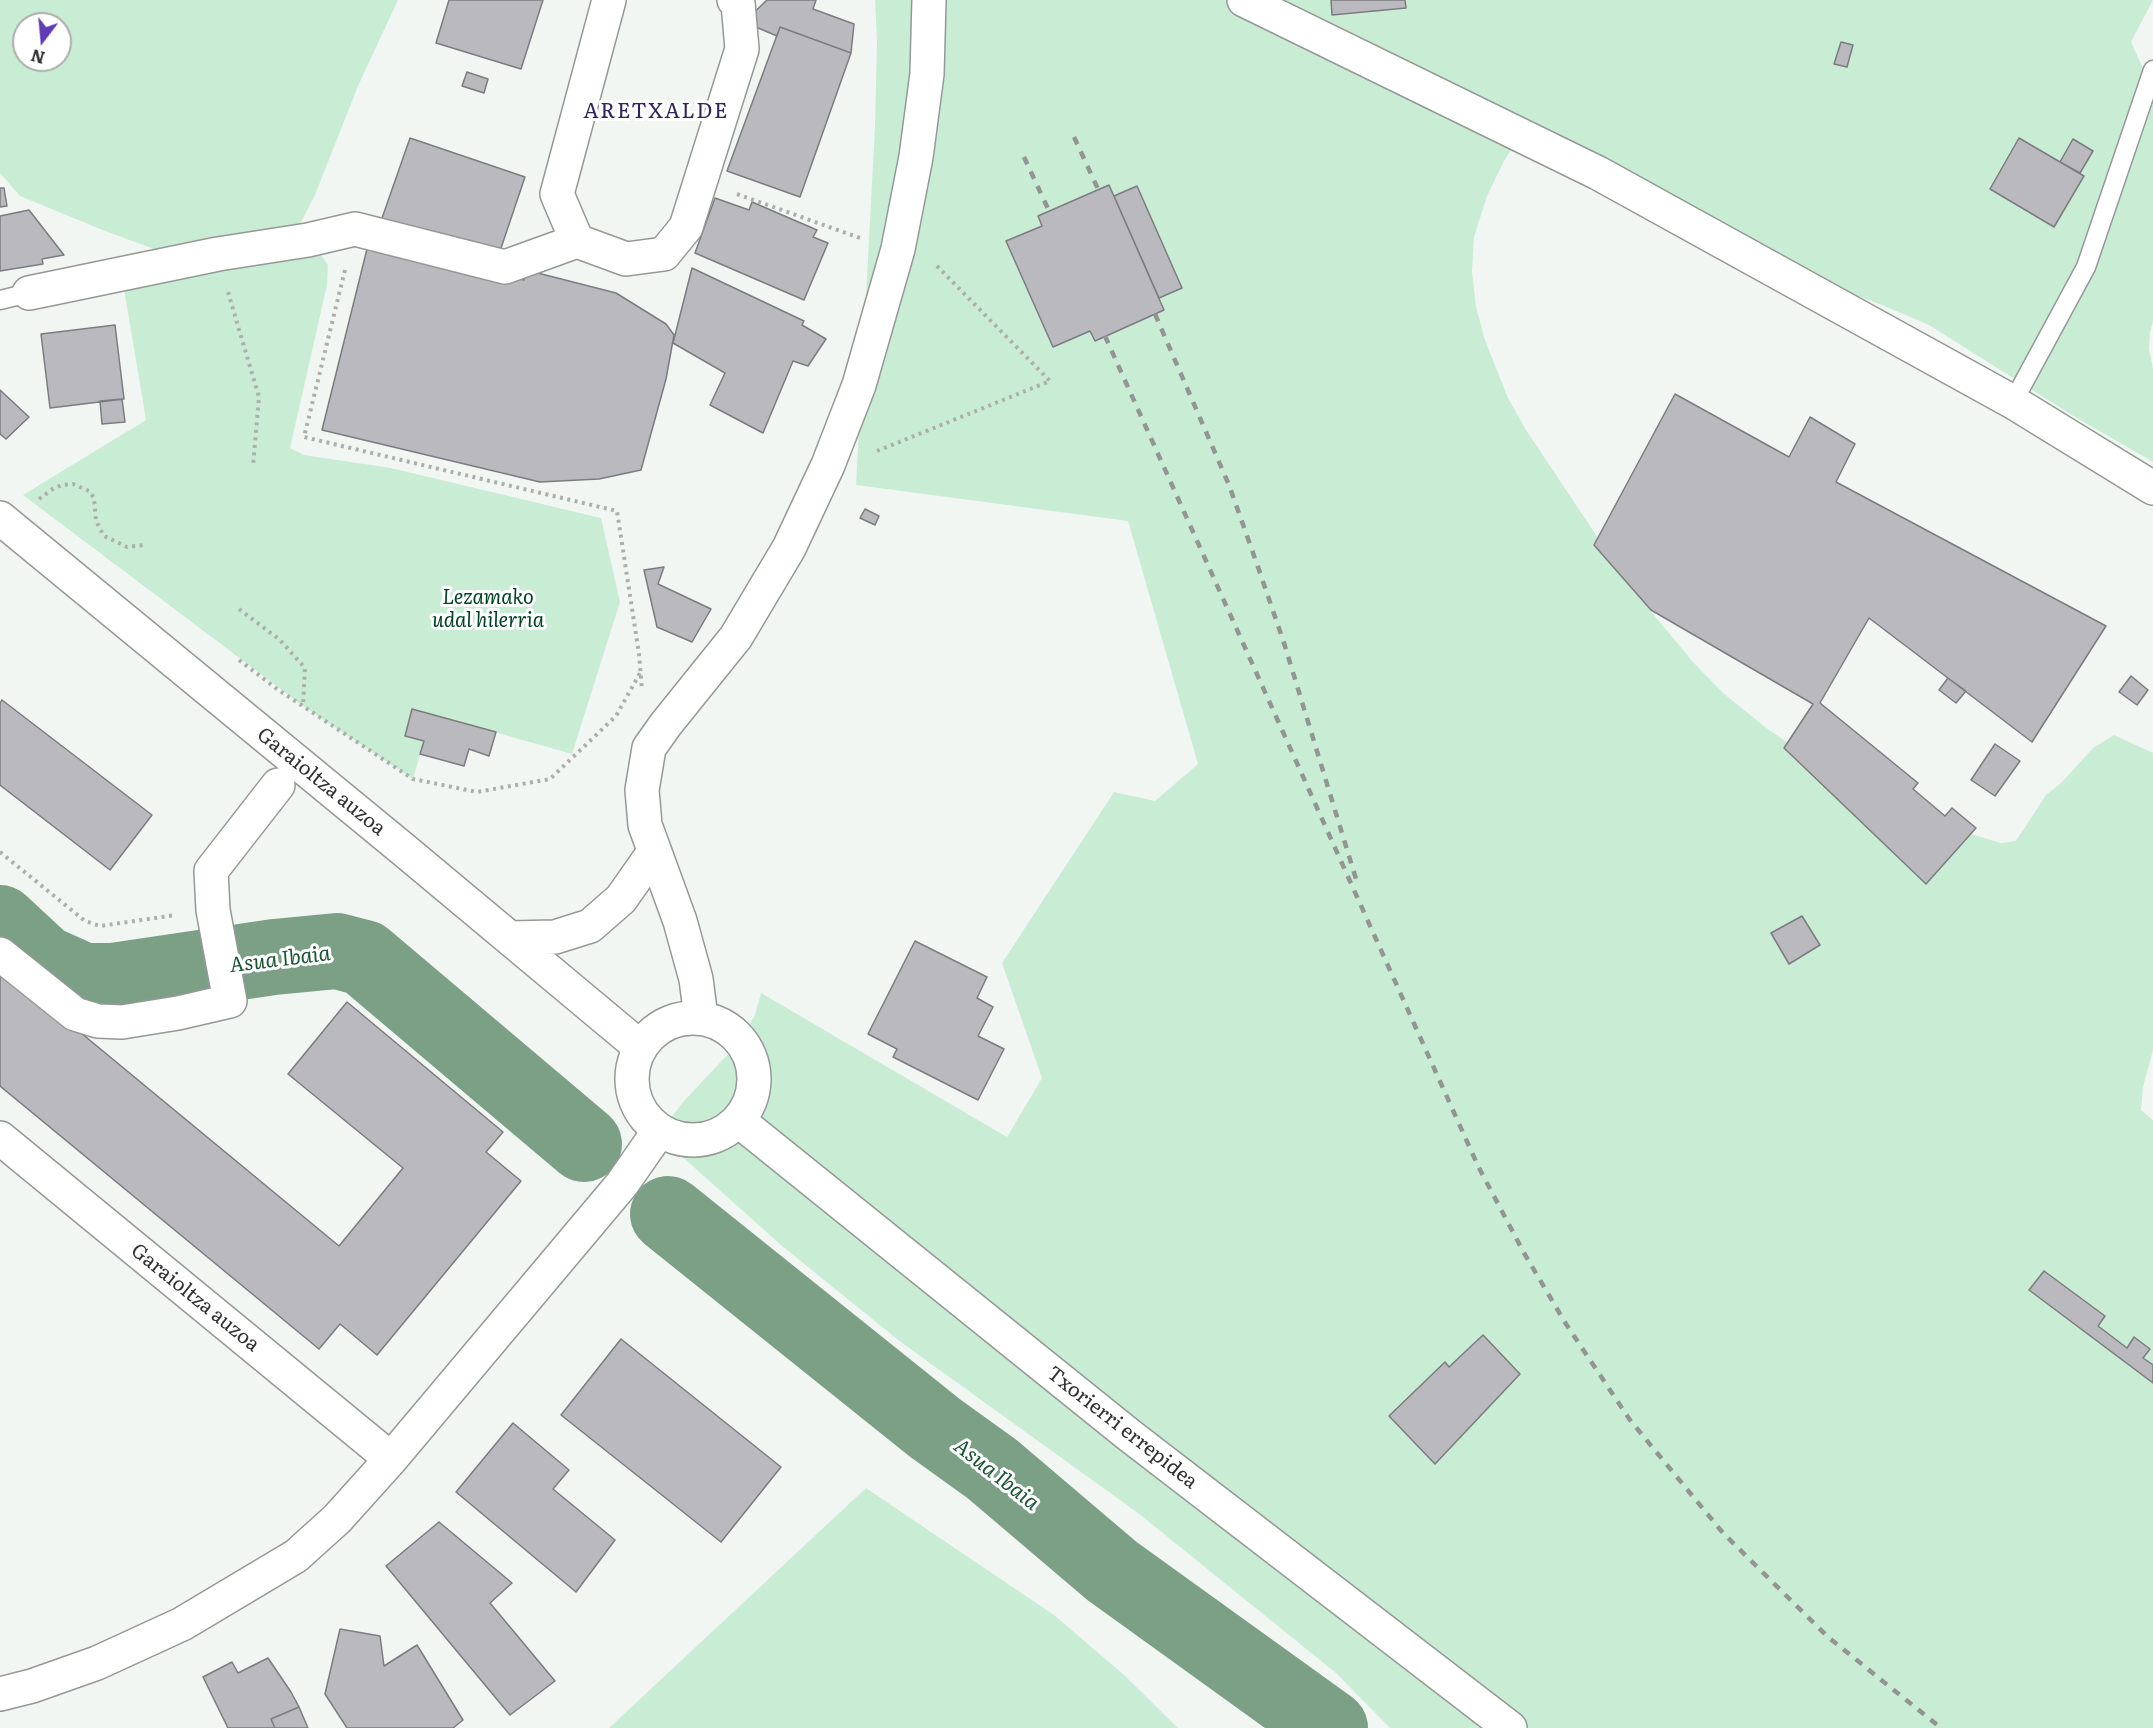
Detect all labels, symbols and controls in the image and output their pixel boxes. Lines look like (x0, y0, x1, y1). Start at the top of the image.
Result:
north arrow (12, 12, 72, 72)
text: N (28, 44, 47, 71)
district label: ARETXALDE (583, 99, 729, 125)
park label: Lezamako udal hilerria (432, 586, 544, 633)
street label: Garaioltza auzoa (252, 723, 390, 841)
water label: Asua Ibaia (228, 941, 332, 979)
street label: Garaioltza auzoa (126, 1239, 264, 1357)
street label: Txorierri errepidea (1042, 1362, 1202, 1494)
water label: Asua Ibaia (948, 1434, 1044, 1516)

